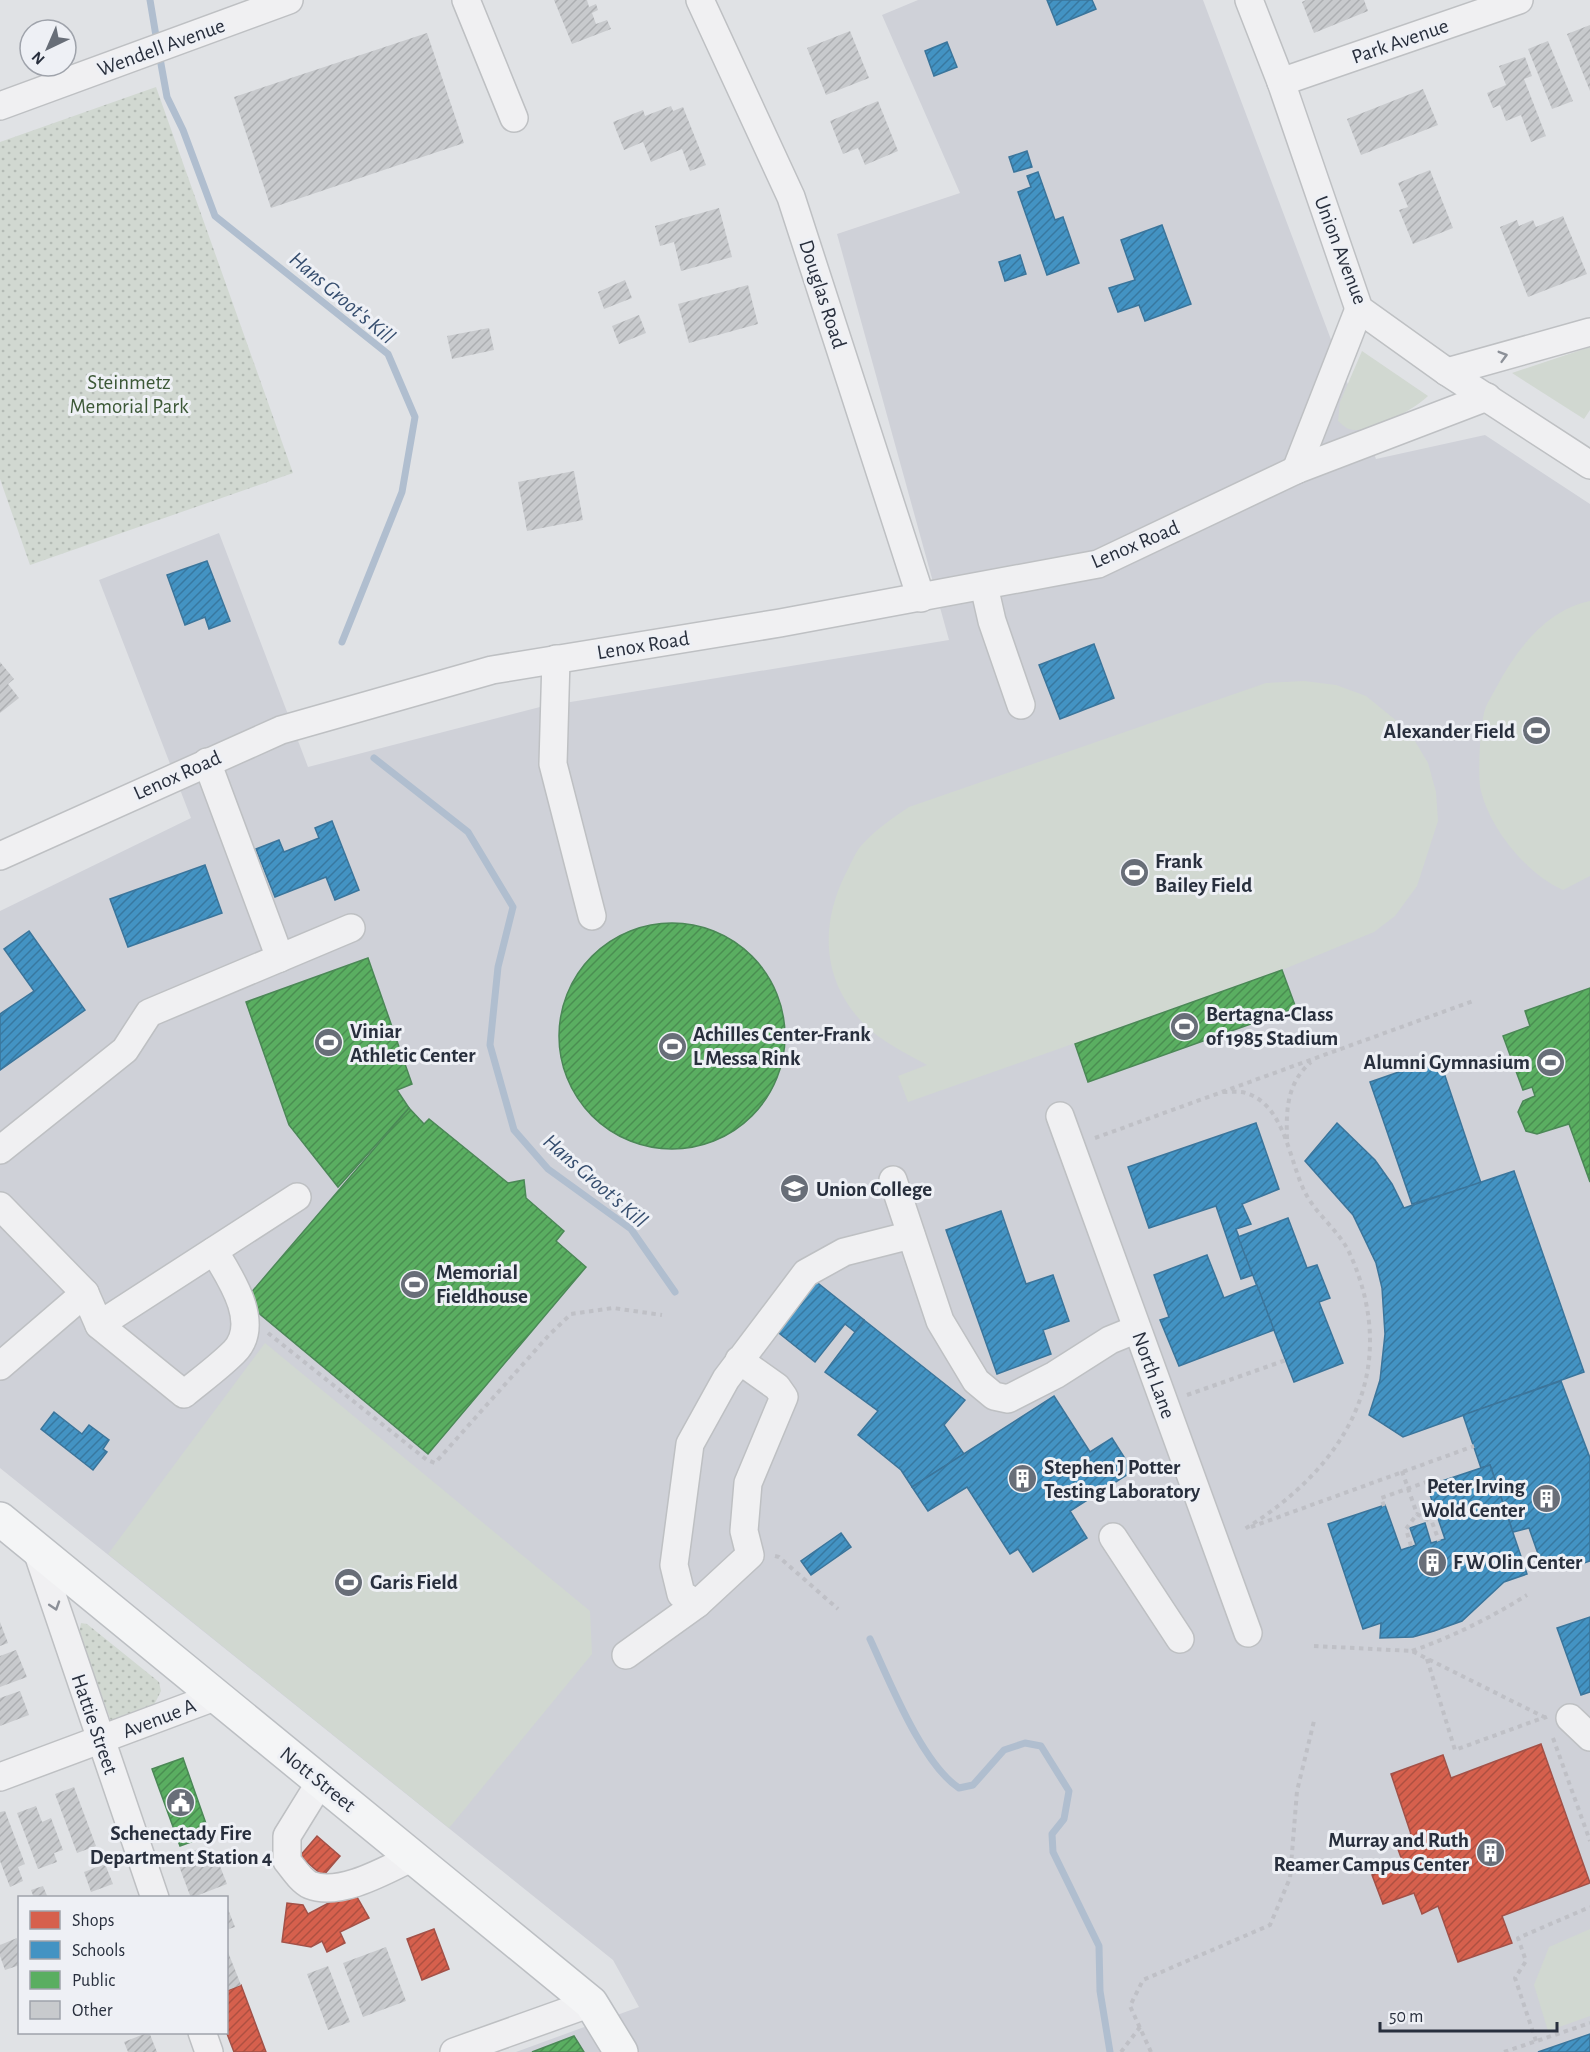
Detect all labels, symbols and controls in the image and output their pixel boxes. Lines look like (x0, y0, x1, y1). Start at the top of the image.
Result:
street label: Wendell Avenue (95, 15, 228, 80)
street label: Park Avenue (1349, 15, 1451, 68)
north arrow (18, 18, 78, 78)
text: N (29, 48, 48, 68)
street label: Union Avenue (1310, 193, 1371, 307)
street label: Douglas Road (795, 237, 850, 351)
water label: Hans Groot's Kill (285, 248, 399, 348)
one-way arrow (1498, 351, 1508, 364)
park label: Steinmetz Memorial Park (69, 372, 189, 417)
street label: Lenox Road (1088, 517, 1182, 572)
street label: Lenox Road (595, 628, 691, 663)
sports icon: Alexander Field (1520, 715, 1552, 747)
place label: Alexander Field (1383, 721, 1515, 742)
street label: Lenox Road (130, 747, 224, 804)
place label: Frank Bailey Field (1155, 851, 1252, 896)
sports icon: Frank Bailey Field (1118, 857, 1150, 889)
place label: Bertagna-Class of 1985 Stadium (1206, 1004, 1338, 1049)
sports icon: Bertagna-Class of 1985 Stadium (1169, 1010, 1201, 1042)
place label: Viniar Athletic Center (350, 1021, 476, 1066)
place label: Achilles Center-Frank L Messa Rink (693, 1024, 871, 1069)
sports icon: Viniar Athletic Center (313, 1027, 345, 1059)
sports icon: Achilles Center-Frank L Messa Rink (656, 1030, 688, 1062)
sports icon: Alumni Gymnasium (1535, 1046, 1567, 1078)
place label: Alumni Gymnasium (1363, 1052, 1530, 1073)
water label: Hans Groot's Kill (539, 1130, 652, 1232)
school or university icon: Union College (779, 1173, 811, 1205)
place label: Union College (816, 1179, 932, 1200)
place label: Memorial Fieldhouse (436, 1262, 528, 1307)
sports icon: Memorial Fieldhouse (399, 1268, 431, 1300)
street label: North Lane (1128, 1329, 1179, 1421)
place label: Stephen J Potter Testing Laboratory (1044, 1457, 1201, 1502)
building icon: Stephen J Potter Testing Laboratory (1007, 1463, 1039, 1495)
place label: Peter Irving Wold Center (1421, 1476, 1526, 1521)
building icon: Peter Irving Wold Center (1530, 1482, 1562, 1514)
building icon: F W Olin Center (1416, 1546, 1448, 1578)
place label: F W Olin Center (1453, 1552, 1583, 1573)
sports icon: Garis Field (333, 1566, 365, 1598)
place label: Garis Field (370, 1572, 458, 1593)
one-way arrow (48, 1600, 61, 1611)
street label: Hattie Street (68, 1671, 122, 1777)
street label: Avenue A (120, 1695, 199, 1742)
street label: Nott Street (276, 1743, 360, 1816)
public building icon: Schenectady Fire Department Station 4 (165, 1786, 197, 1818)
place label: Schenectady Fire Department Station 4 (90, 1823, 272, 1868)
place label: Murray and Ruth Reamer Campus Center (1274, 1830, 1470, 1875)
building icon: Murray and Ruth Reamer Campus Center (1474, 1836, 1506, 1868)
legend (18, 1896, 228, 2034)
text: Shops (72, 1912, 114, 1930)
text: Schools (72, 1942, 125, 1960)
text: Public (72, 1972, 115, 1990)
scale bar (1380, 1995, 1557, 2033)
text: Other (72, 2002, 113, 2020)
text: 50 m (1389, 2008, 1423, 2026)

